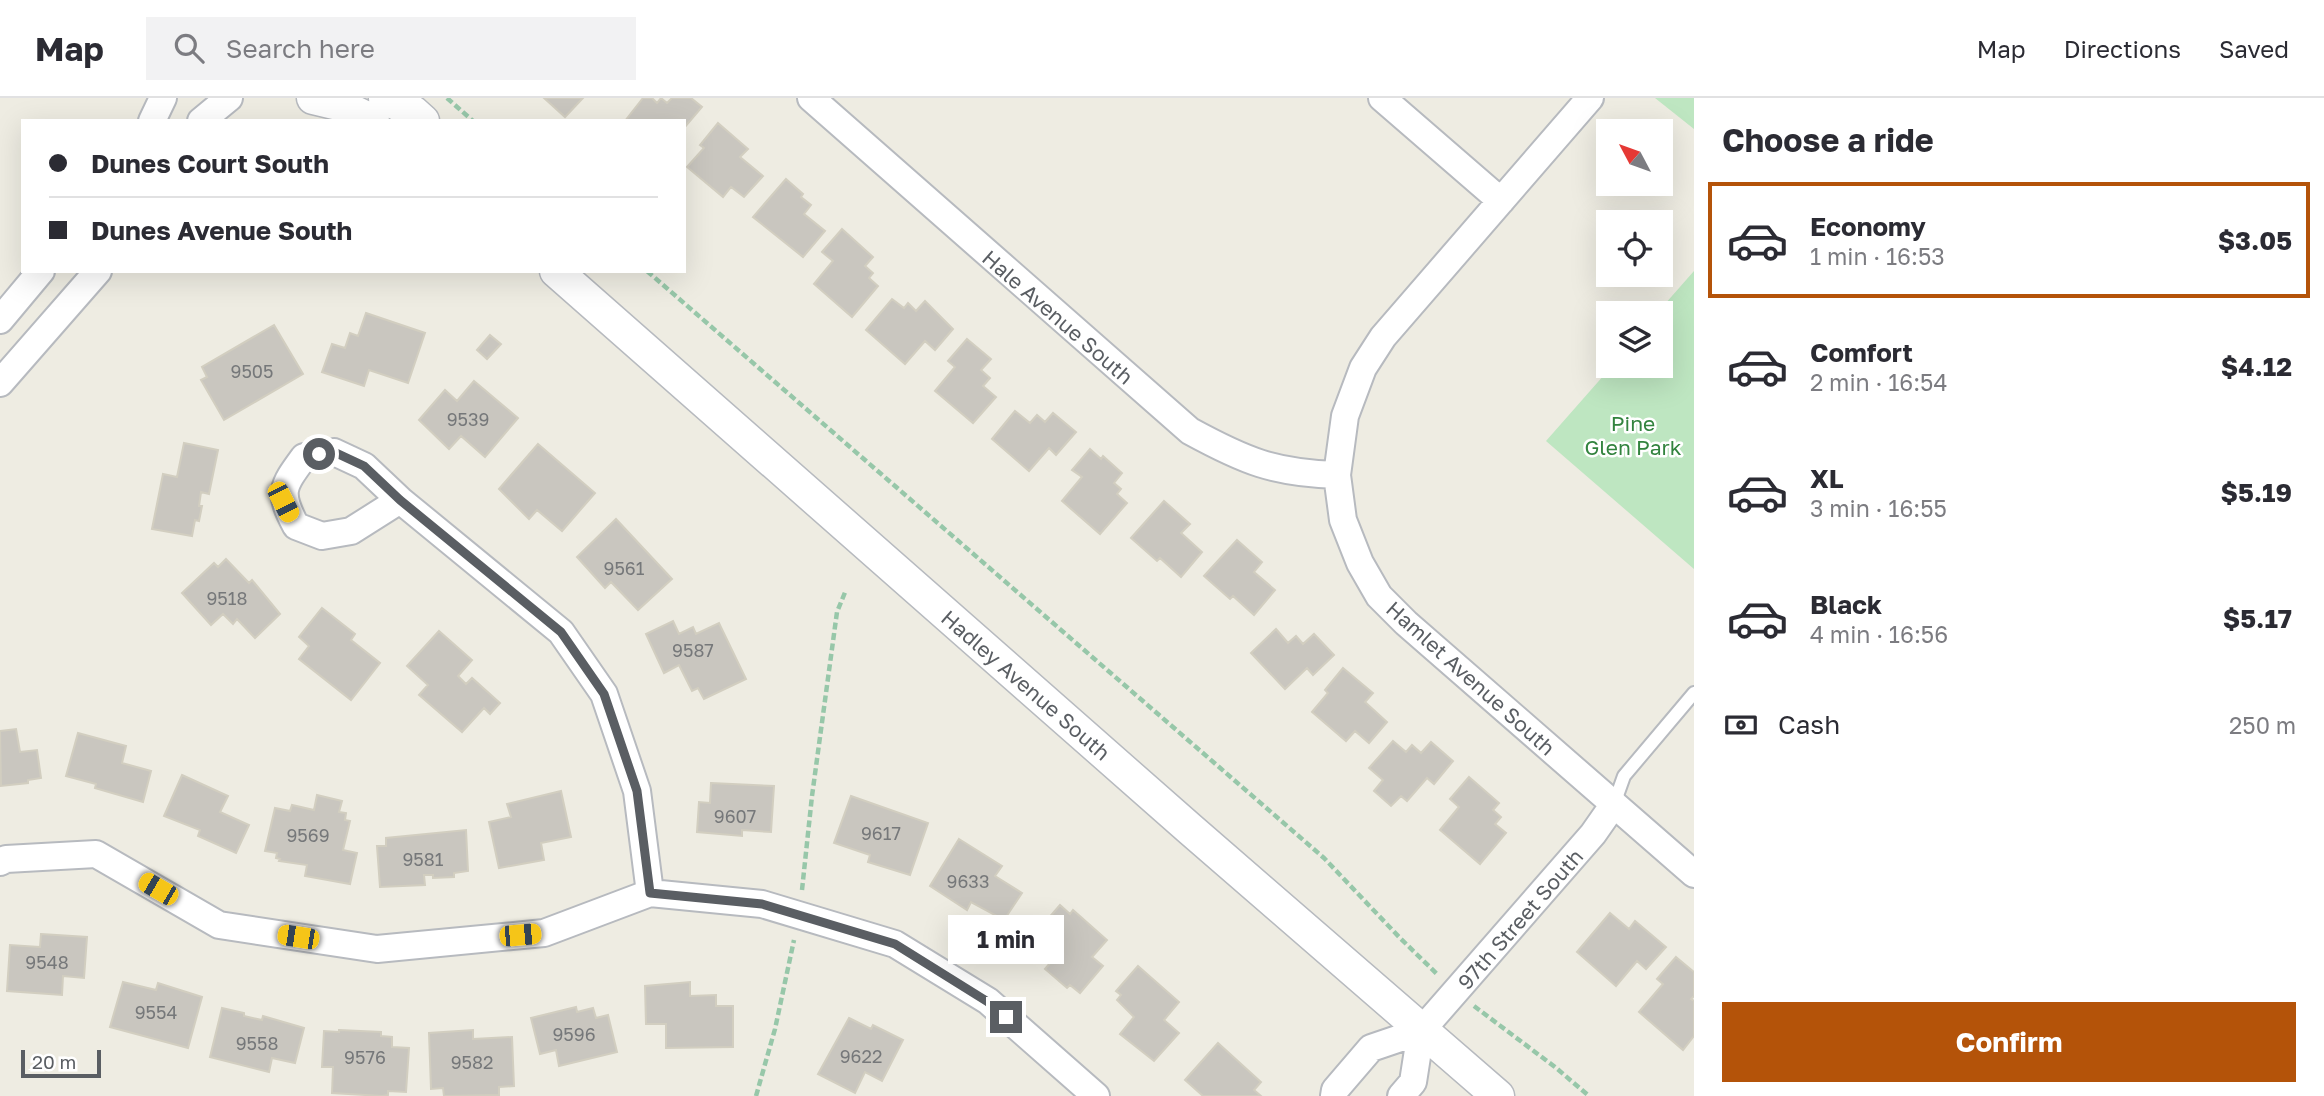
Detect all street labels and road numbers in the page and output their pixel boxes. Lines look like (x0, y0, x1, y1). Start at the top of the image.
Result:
street label: Hale Avenue South (977, 244, 1139, 390)
street label: Hamlet Avenue South (1381, 595, 1561, 761)
street label: Hadley Avenue South (936, 605, 1116, 765)
street label: 97th Street South (1452, 843, 1588, 995)

